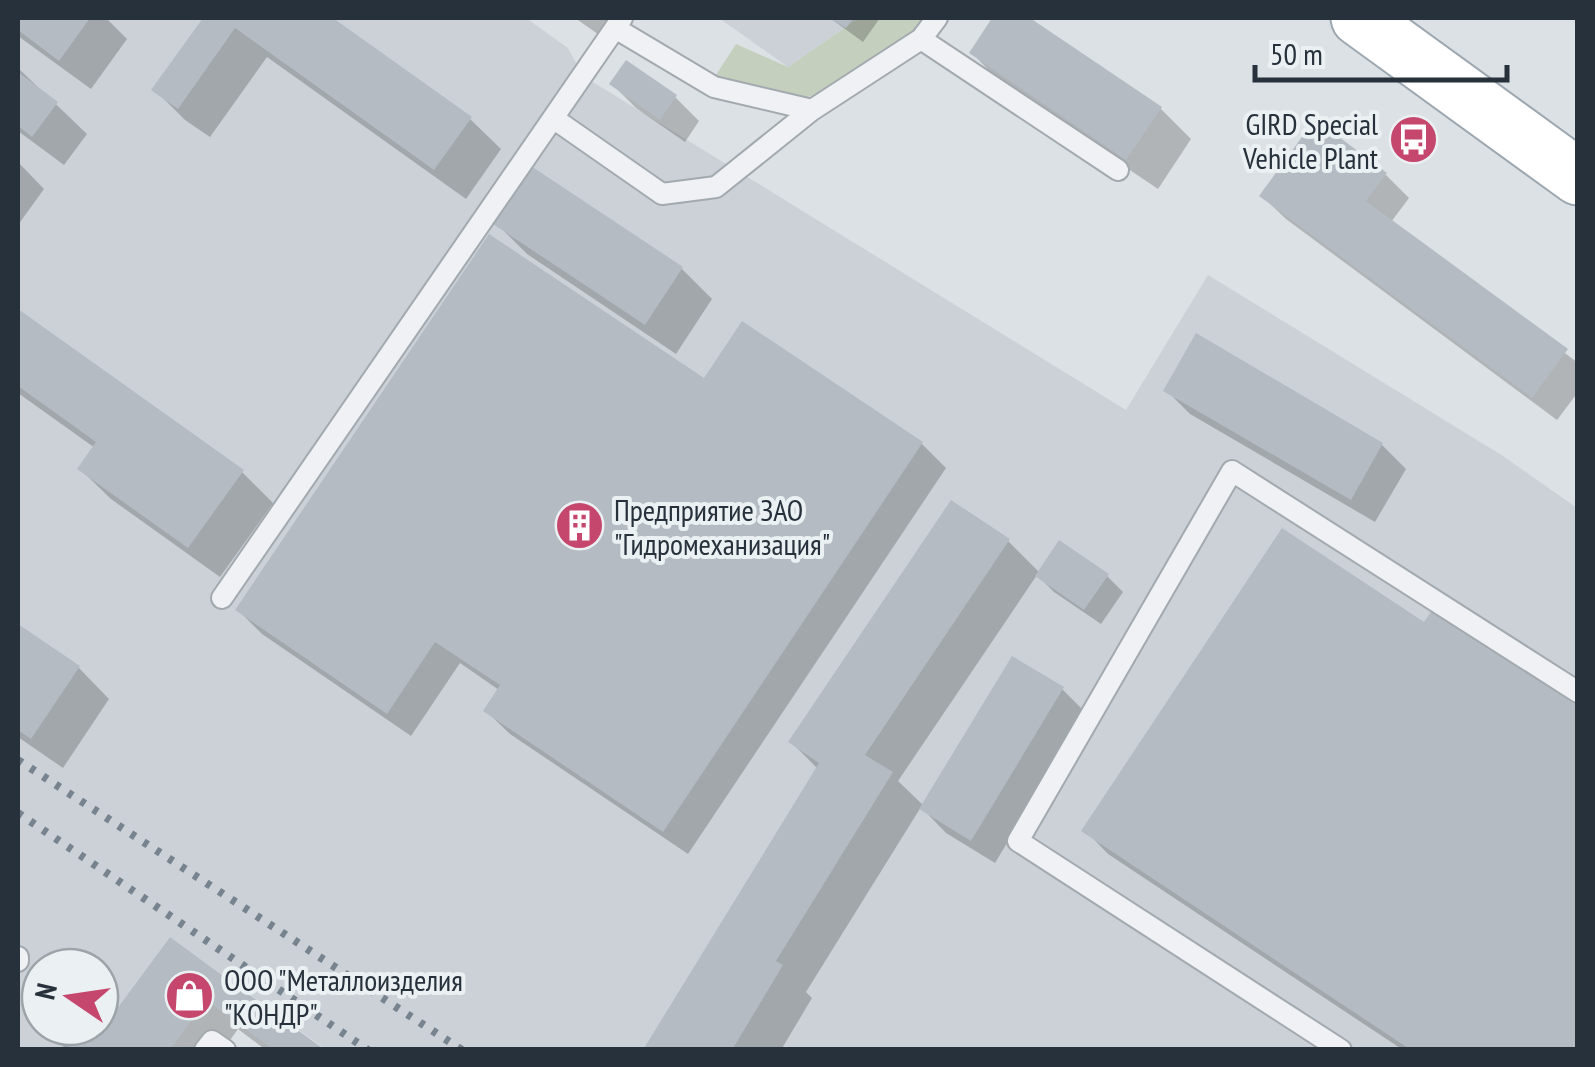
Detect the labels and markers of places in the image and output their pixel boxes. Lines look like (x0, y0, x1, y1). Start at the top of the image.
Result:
place label: GIRD Special Vehicle Plant (1242, 104, 1379, 177)
bus stop icon: GIRD Special Vehicle Plant (1387, 114, 1439, 166)
place label: Предприятие ЗАО "Гидромеханизация" (614, 490, 830, 563)
building icon: Предприятие ЗАО "Гидромеханизация" (553, 500, 605, 552)
place label: ООО "Металлоизделия "КОНДР" (224, 960, 463, 1033)
shop icon: ООО "Металлоизделия "КОНДР" (163, 970, 215, 1022)

